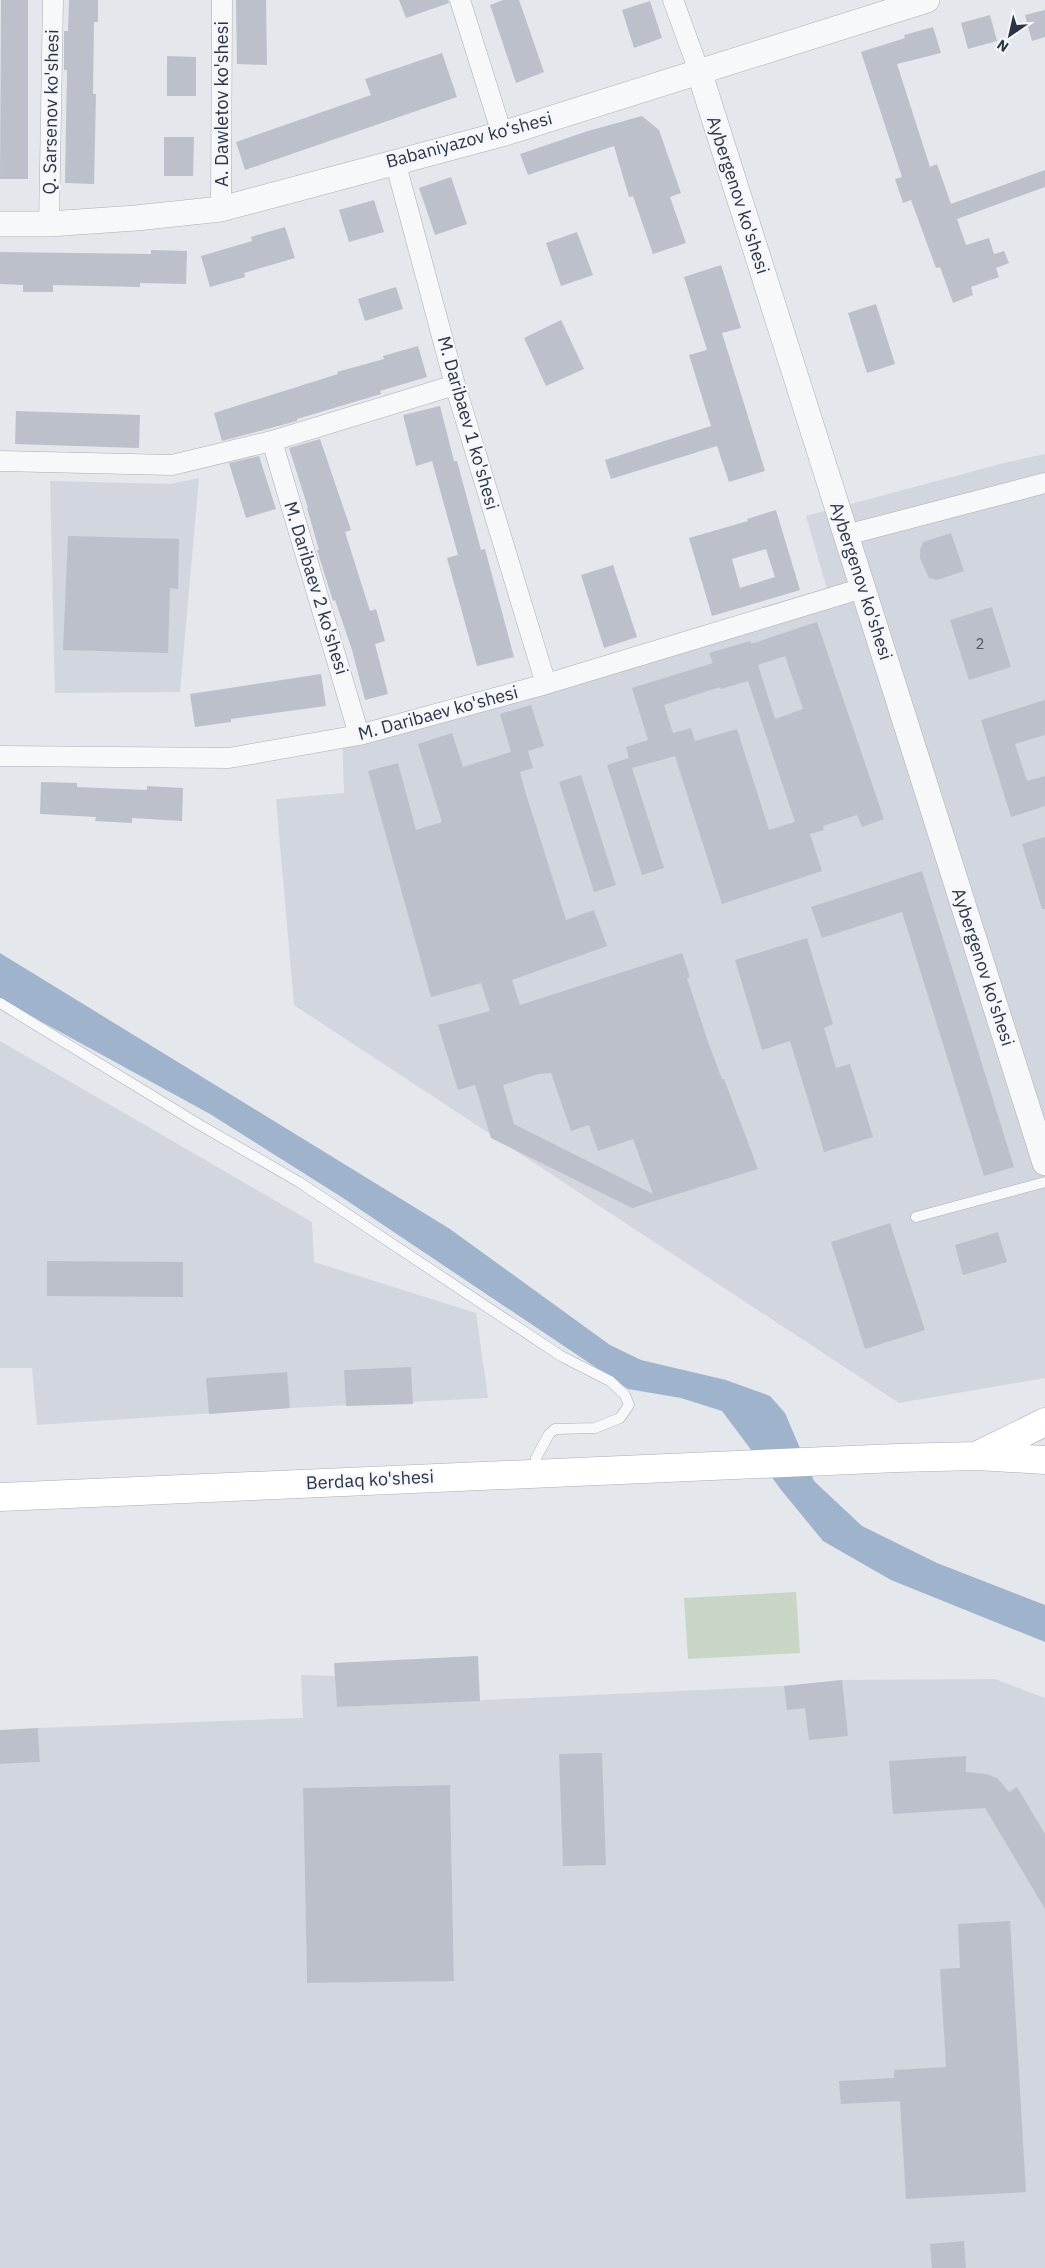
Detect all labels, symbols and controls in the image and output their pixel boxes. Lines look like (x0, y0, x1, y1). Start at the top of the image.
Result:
north arrow (985, 10, 1035, 60)
street label: A. Dawletov ko'shesi (210, 21, 233, 187)
street label: Q. Sarsenov ko'shesi (38, 29, 63, 195)
text: N (993, 35, 1012, 56)
street label: Babaniyazov ko‘shesi (383, 106, 555, 173)
street label: Aybergenov ko'shesi (702, 113, 775, 277)
street label: M. Daribaev 1 ko'shesi (433, 333, 504, 513)
street label: M. Daribaev 2 ko'shesi (279, 498, 354, 677)
street label: Aybergenov ko'shesi (825, 499, 898, 663)
house number: 2 (975, 634, 985, 653)
street label: M. Daribaev ko'shesi (355, 680, 520, 745)
street label: Aybergenov ko'shesi (947, 885, 1020, 1049)
street label: Berdaq ko'shesi (305, 1465, 435, 1494)

